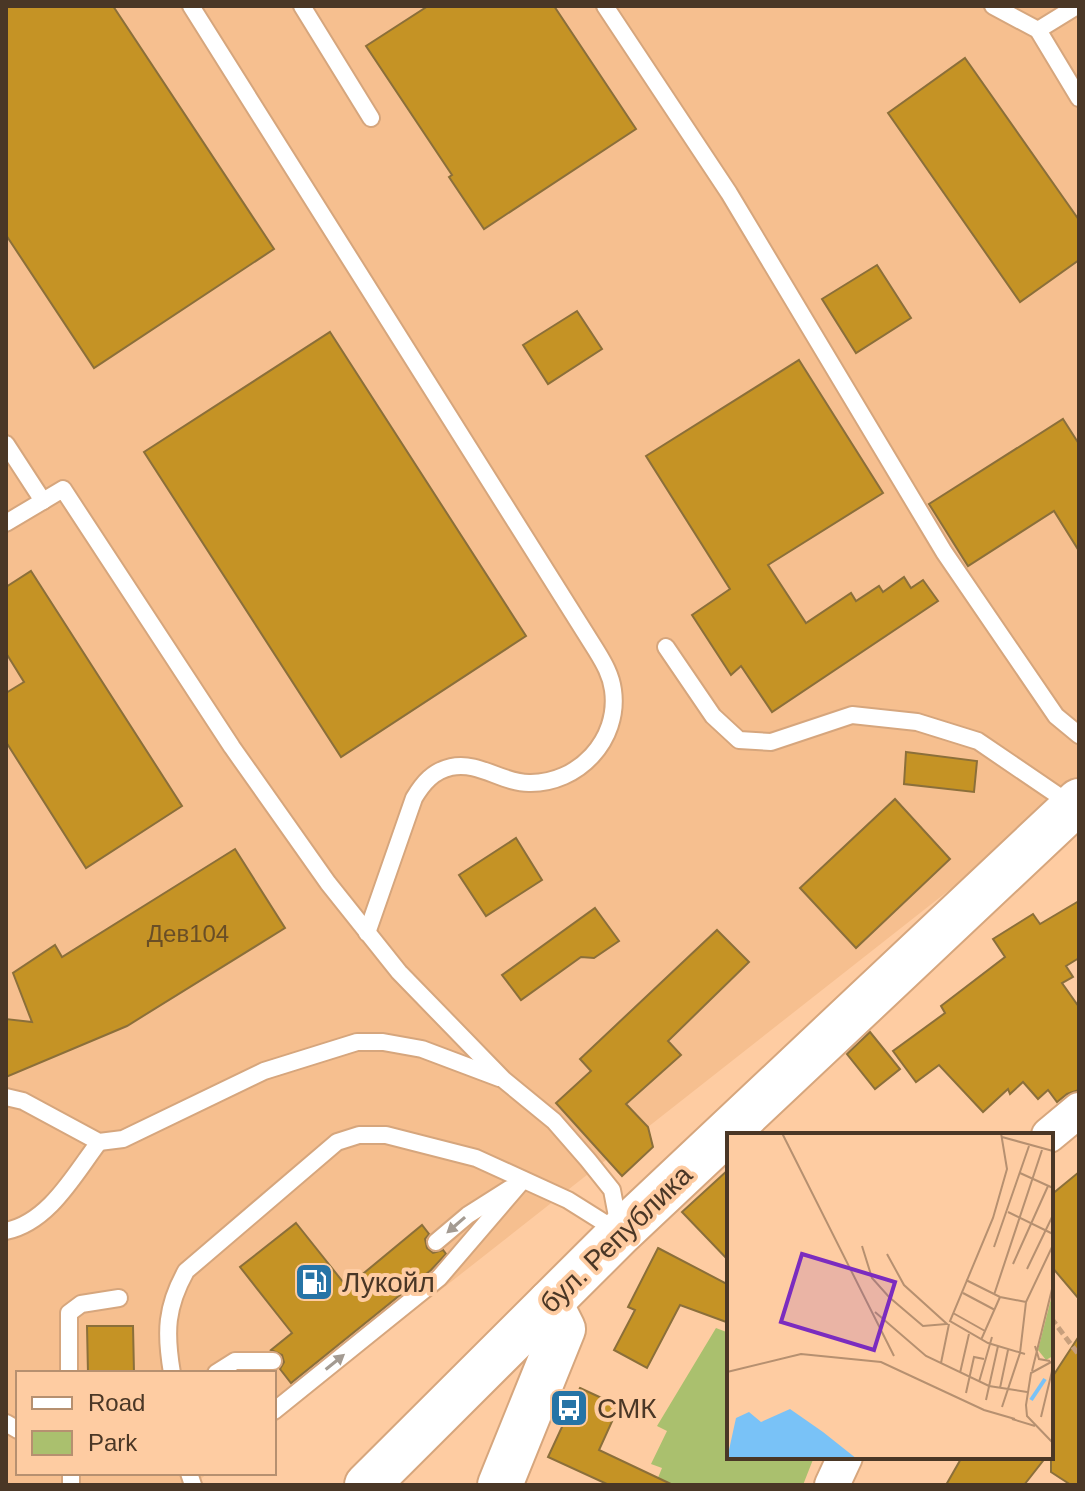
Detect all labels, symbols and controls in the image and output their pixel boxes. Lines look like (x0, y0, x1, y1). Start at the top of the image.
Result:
house number: Дев104 (147, 920, 229, 947)
inset map (727, 1133, 1053, 1459)
street label: бул. Република (534, 1159, 698, 1319)
one-way arrow (446, 1216, 465, 1234)
fuel station icon: Лукойл (293, 1261, 335, 1303)
place label: Лукойл (342, 1267, 435, 1298)
one-way arrow (325, 1354, 345, 1371)
legend (16, 1371, 276, 1475)
bus stop icon: СМК (548, 1387, 590, 1429)
text: Road (88, 1389, 145, 1416)
place label: СМК (597, 1393, 657, 1424)
text: Park (88, 1429, 138, 1456)

